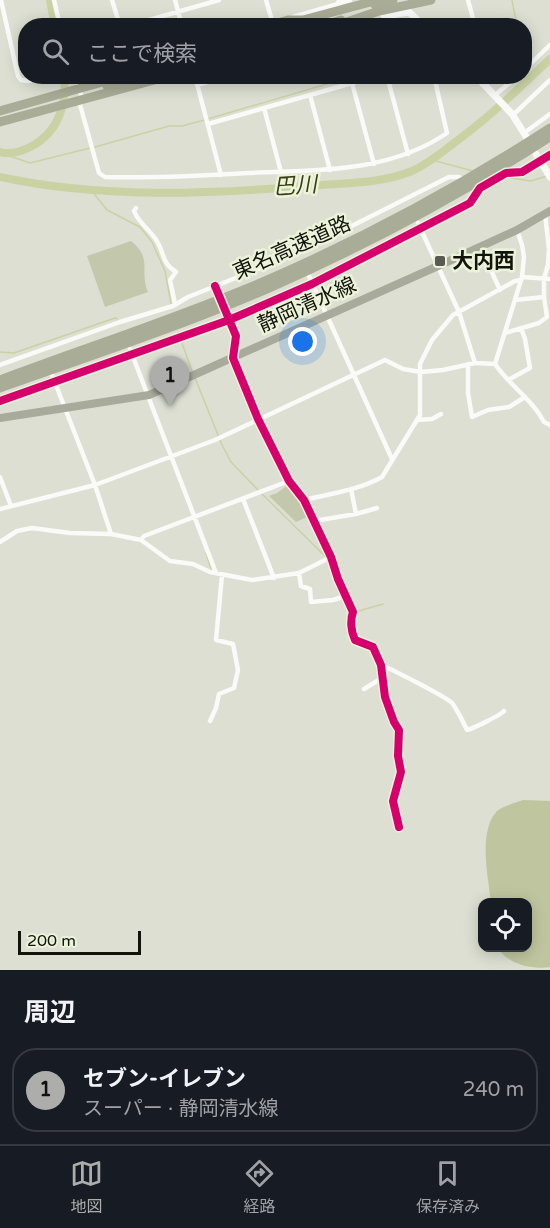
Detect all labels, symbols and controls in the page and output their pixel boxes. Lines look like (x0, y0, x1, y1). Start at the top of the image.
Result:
search box (18, 18, 532, 84)
icon: search (39, 35, 72, 68)
text: ここで検索 (87, 41, 197, 67)
water label: 巴川 (272, 171, 320, 201)
street label: 東名高速道路 (229, 211, 355, 285)
place label: 大内西 (452, 249, 515, 274)
marker: 大内西 (433, 254, 447, 268)
street label: 静岡清水線 (254, 272, 360, 338)
your location (288, 327, 317, 356)
pin: 1 (150, 356, 190, 406)
map controls (478, 898, 532, 952)
button: locate (478, 898, 532, 952)
scale bar (18, 928, 141, 956)
text: 200 m (27, 931, 76, 951)
text: 周辺 (24, 997, 76, 1028)
text: セブン-イレブン (83, 1066, 246, 1092)
text: 1 (39, 1078, 52, 1102)
text: 240 m (463, 1078, 524, 1102)
text: スーパー · 静岡清水線 (83, 1097, 278, 1121)
tab: 地図 (70, 1157, 103, 1217)
tab: 経路 (243, 1157, 276, 1217)
tab: 保存済み (416, 1157, 480, 1217)

